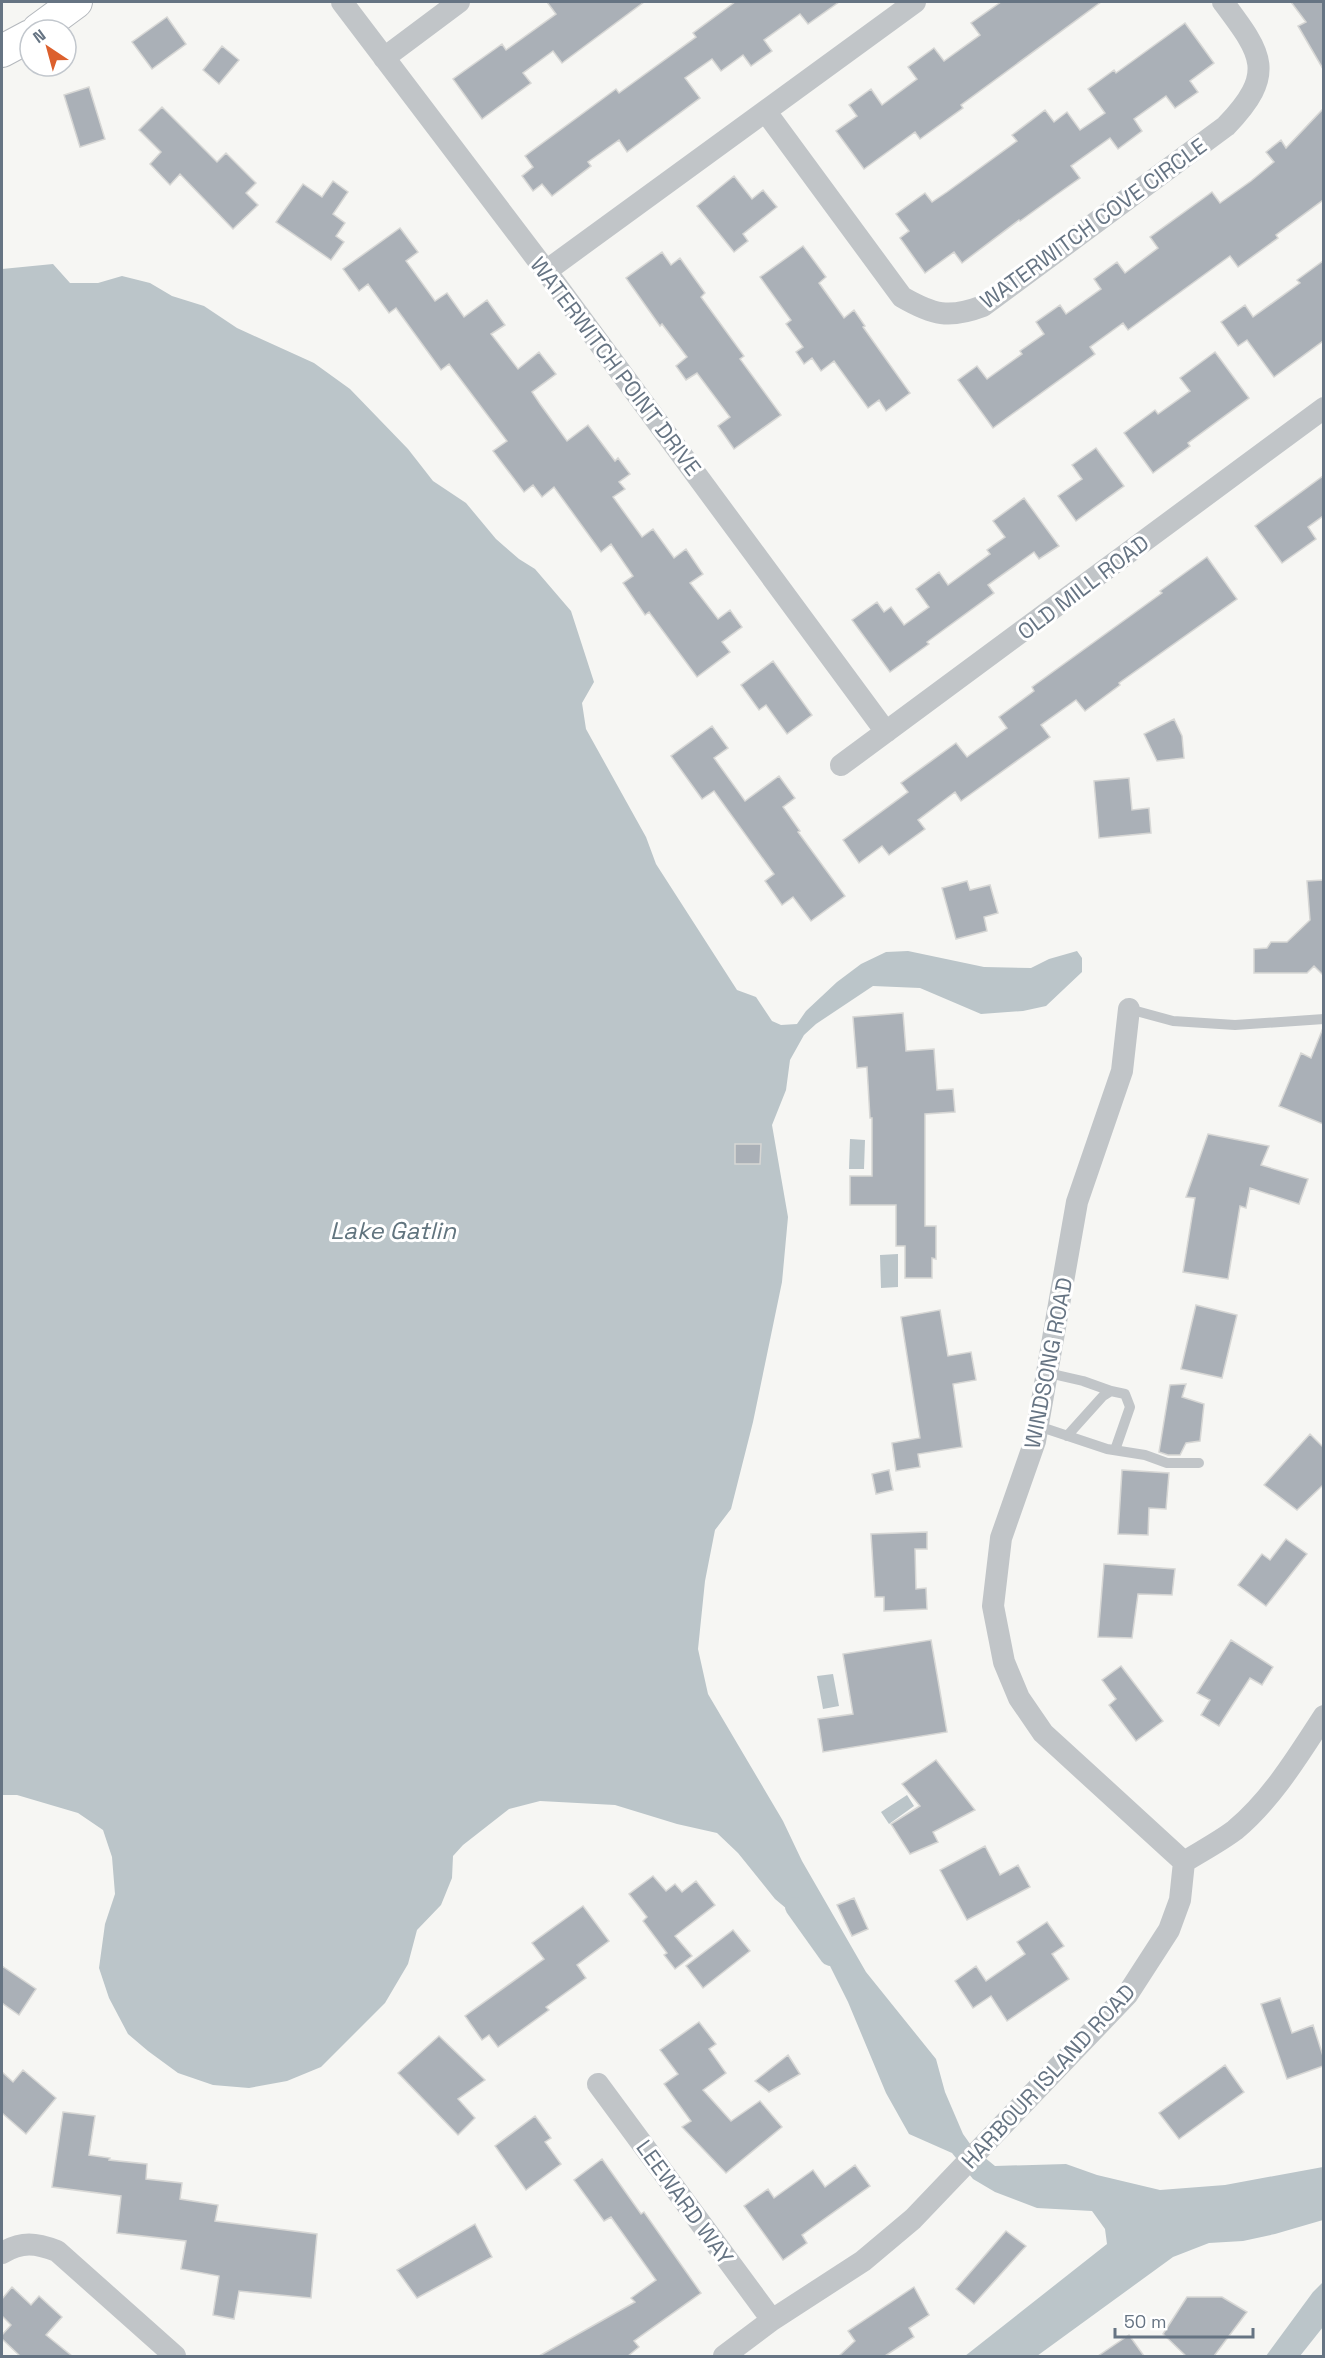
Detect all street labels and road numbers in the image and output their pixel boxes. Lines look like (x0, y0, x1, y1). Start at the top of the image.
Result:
street label: WATERWITCH COVE CIRCLE (974, 131, 1212, 315)
street label: WATERWITCH POINT DRIVE (524, 251, 708, 481)
street label: OLD MILL ROAD (1012, 528, 1154, 646)
street label: WINDSONG ROAD (1018, 1275, 1078, 1451)
street label: HARBOUR ISLAND ROAD (955, 1978, 1141, 2174)
street label: LEEWARD WAY (630, 2134, 740, 2270)

